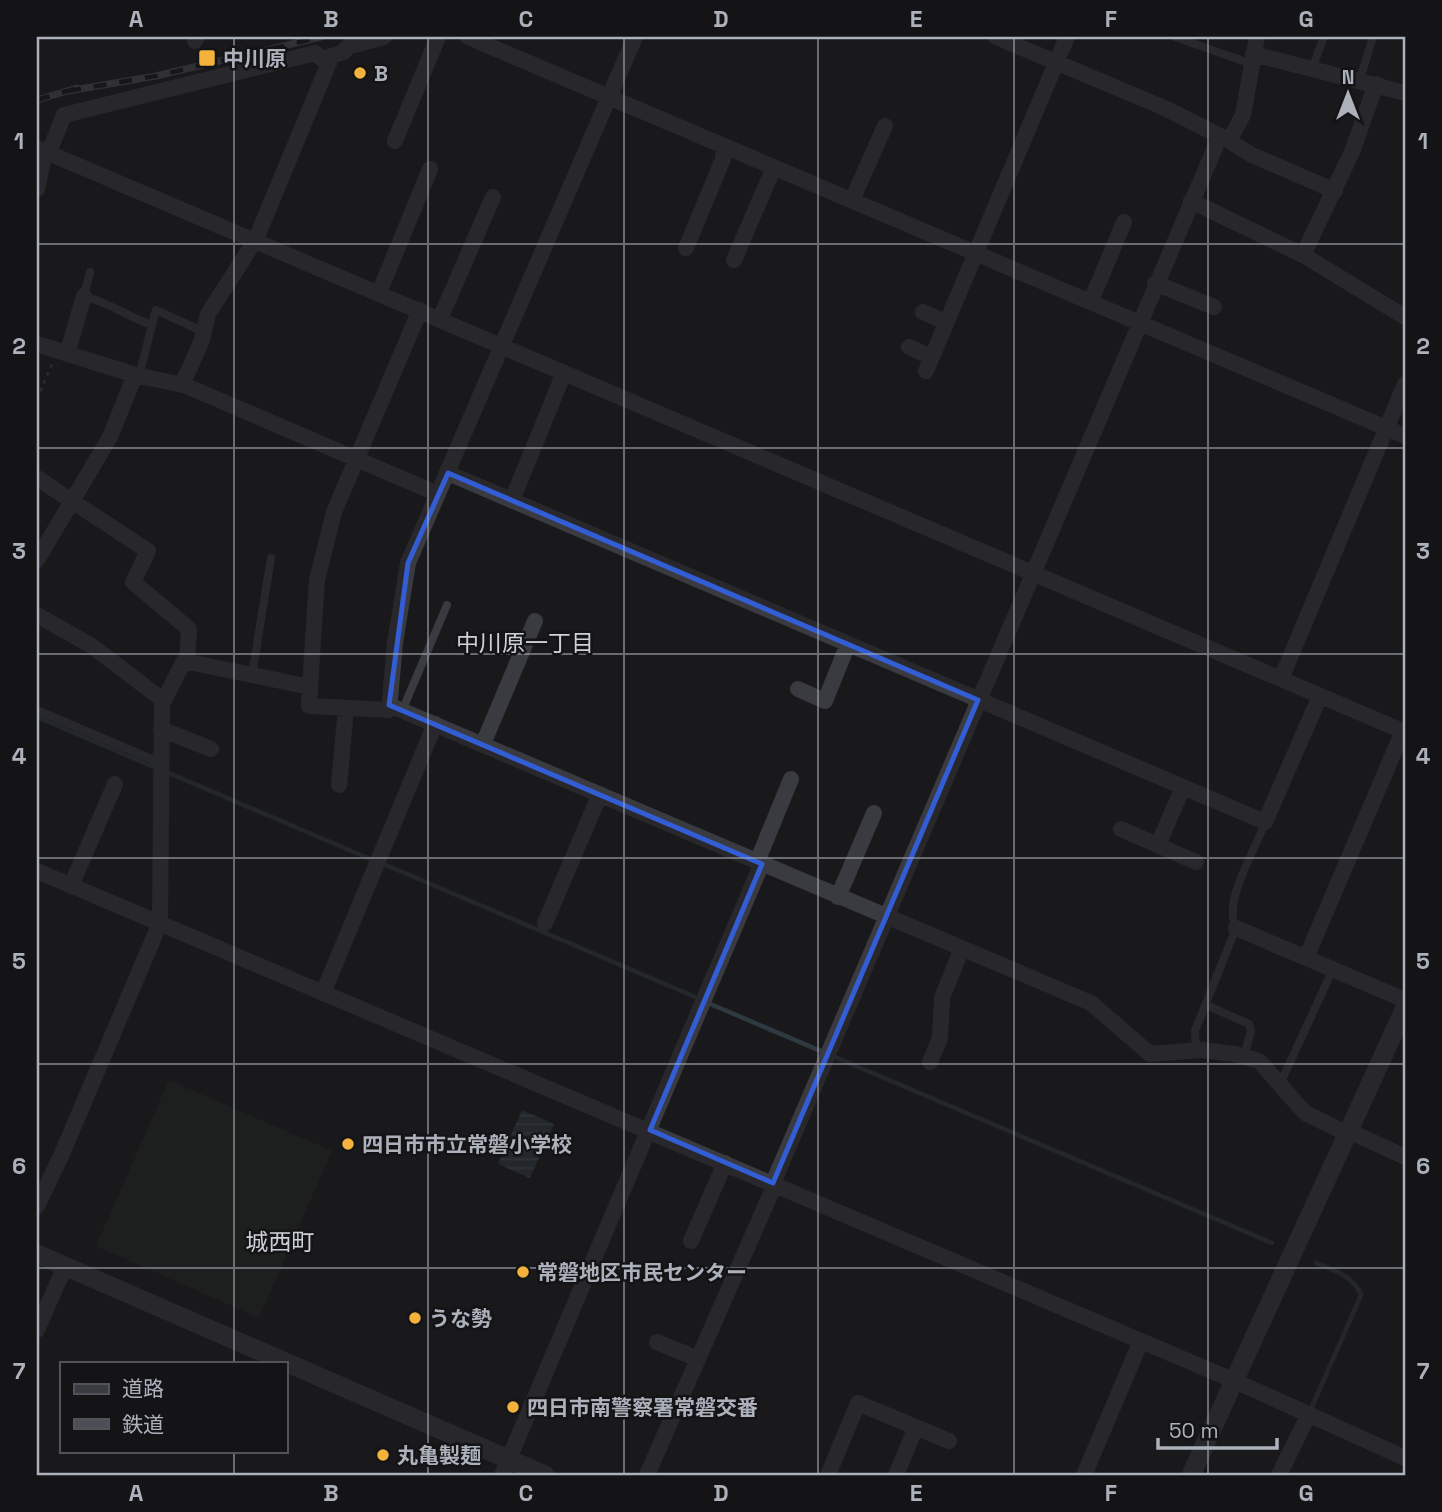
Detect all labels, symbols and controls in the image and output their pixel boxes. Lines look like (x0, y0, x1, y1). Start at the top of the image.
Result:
text: A (129, 4, 144, 34)
text: B (323, 4, 339, 34)
text: C (519, 4, 533, 34)
text: D (713, 4, 729, 34)
text: E (910, 4, 922, 34)
text: F (1105, 4, 1117, 34)
text: G (1298, 4, 1314, 34)
place label: 中川原 (223, 45, 286, 72)
marker: 中川原 (197, 48, 217, 68)
place label: B (374, 60, 388, 87)
north arrow (1312, 60, 1382, 130)
marker: B (352, 65, 368, 81)
text: N (1342, 65, 1354, 90)
text: 1 (14, 126, 24, 156)
text: 1 (1418, 126, 1428, 156)
text: 2 (12, 331, 26, 361)
text: 2 (1416, 331, 1430, 361)
text: 3 (12, 536, 26, 566)
text: 3 (1416, 536, 1430, 566)
district label: 中川原一丁目 (456, 628, 594, 658)
text: 4 (12, 741, 27, 771)
text: 4 (1416, 741, 1431, 771)
text: 5 (12, 946, 26, 976)
text: 5 (1416, 946, 1430, 976)
place label: 四日市市立常磐小学校 (362, 1131, 572, 1158)
marker: 四日市市立常磐小学校 (340, 1136, 356, 1152)
text: 6 (12, 1151, 26, 1181)
text: 6 (1416, 1151, 1430, 1181)
district label: 城西町 (246, 1227, 315, 1257)
place label: 常磐地区市民センター (537, 1259, 747, 1286)
marker: 常磐地区市民センター (515, 1264, 531, 1280)
place label: うな勢 (429, 1305, 492, 1332)
marker: うな勢 (407, 1310, 423, 1326)
text: 7 (13, 1356, 26, 1386)
text: 7 (1417, 1356, 1430, 1386)
legend (60, 1362, 287, 1452)
text: 道路 (122, 1375, 164, 1402)
place label: 四日市南警察署常磐交番 (527, 1394, 758, 1421)
marker: 四日市南警察署常磐交番 (505, 1399, 521, 1415)
scale bar (1158, 1407, 1278, 1451)
text: 鉄道 (122, 1411, 164, 1438)
text: 50 m (1169, 1417, 1219, 1444)
place label: 丸亀製麺 (397, 1442, 481, 1469)
marker: 丸亀製麺 (375, 1447, 391, 1463)
text: A (129, 1478, 144, 1508)
text: B (323, 1478, 339, 1508)
text: C (519, 1478, 533, 1508)
text: D (713, 1478, 729, 1508)
text: E (910, 1478, 922, 1508)
text: F (1105, 1478, 1117, 1508)
text: G (1298, 1478, 1314, 1508)

